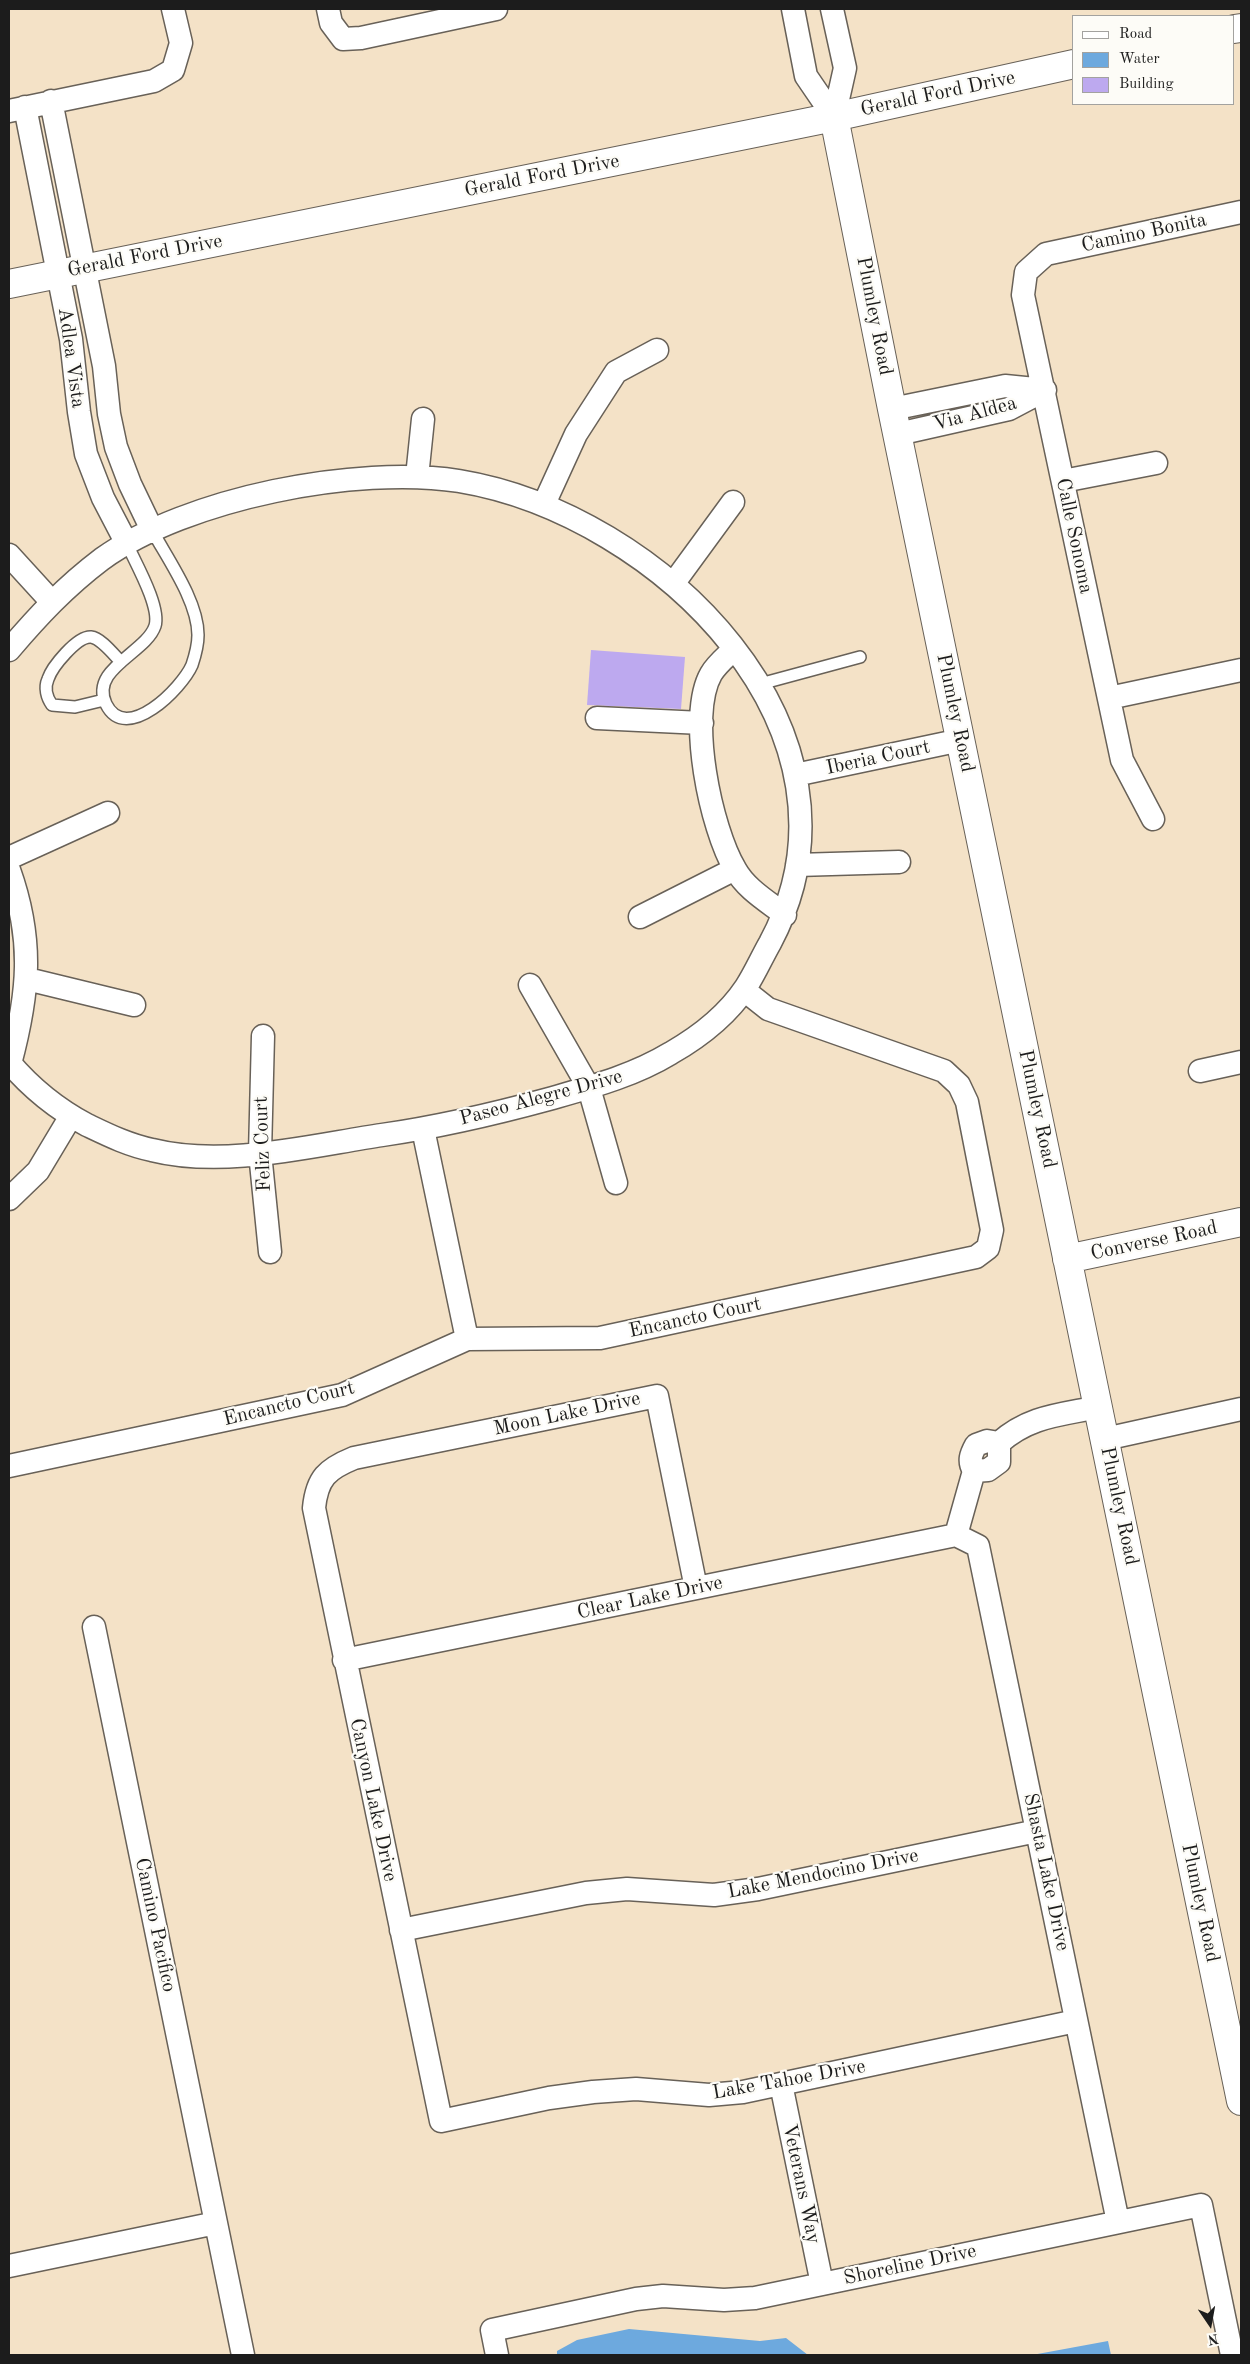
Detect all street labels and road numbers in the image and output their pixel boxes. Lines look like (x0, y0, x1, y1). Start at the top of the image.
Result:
street label: Gerald Ford Drive (859, 66, 1017, 122)
street label: Gerald Ford Drive (462, 149, 622, 203)
street label: Camino Bonita (1079, 208, 1209, 258)
street label: Gerald Ford Drive (65, 229, 225, 283)
street label: Plumley Road (851, 254, 897, 378)
street label: Adlea Vista (52, 306, 90, 410)
street label: Via Aldea (931, 391, 1019, 437)
street label: Calle Sonoma (1050, 476, 1098, 596)
street label: Plumley Road (931, 651, 979, 775)
street label: Iberia Court (824, 735, 932, 781)
street label: Plumley Road (1013, 1047, 1061, 1171)
street label: Paseo Alegre Drive (457, 1065, 625, 1131)
street label: Feliz Court (249, 1096, 277, 1192)
street label: Converse Road (1088, 1216, 1220, 1266)
street label: Encancto Court (627, 1292, 763, 1344)
street label: Encancto Court (221, 1376, 357, 1432)
street label: Moon Lake Drive (491, 1387, 643, 1441)
street label: Plumley Road (1095, 1444, 1143, 1568)
street label: Clear Lake Drive (575, 1571, 725, 1625)
street label: Canyon Lake Drive (344, 1716, 402, 1884)
street label: Shasta Lake Drive (1018, 1791, 1074, 1953)
street label: Plumley Road (1176, 1841, 1224, 1965)
street label: Lake Mendocino Drive (725, 1844, 921, 1904)
street label: Camino Pacifico (129, 1856, 181, 1994)
street label: Lake Tahoe Drive (710, 2055, 868, 2105)
street label: Veterans Way (777, 2122, 825, 2246)
street label: Shoreline Drive (841, 2239, 979, 2291)

